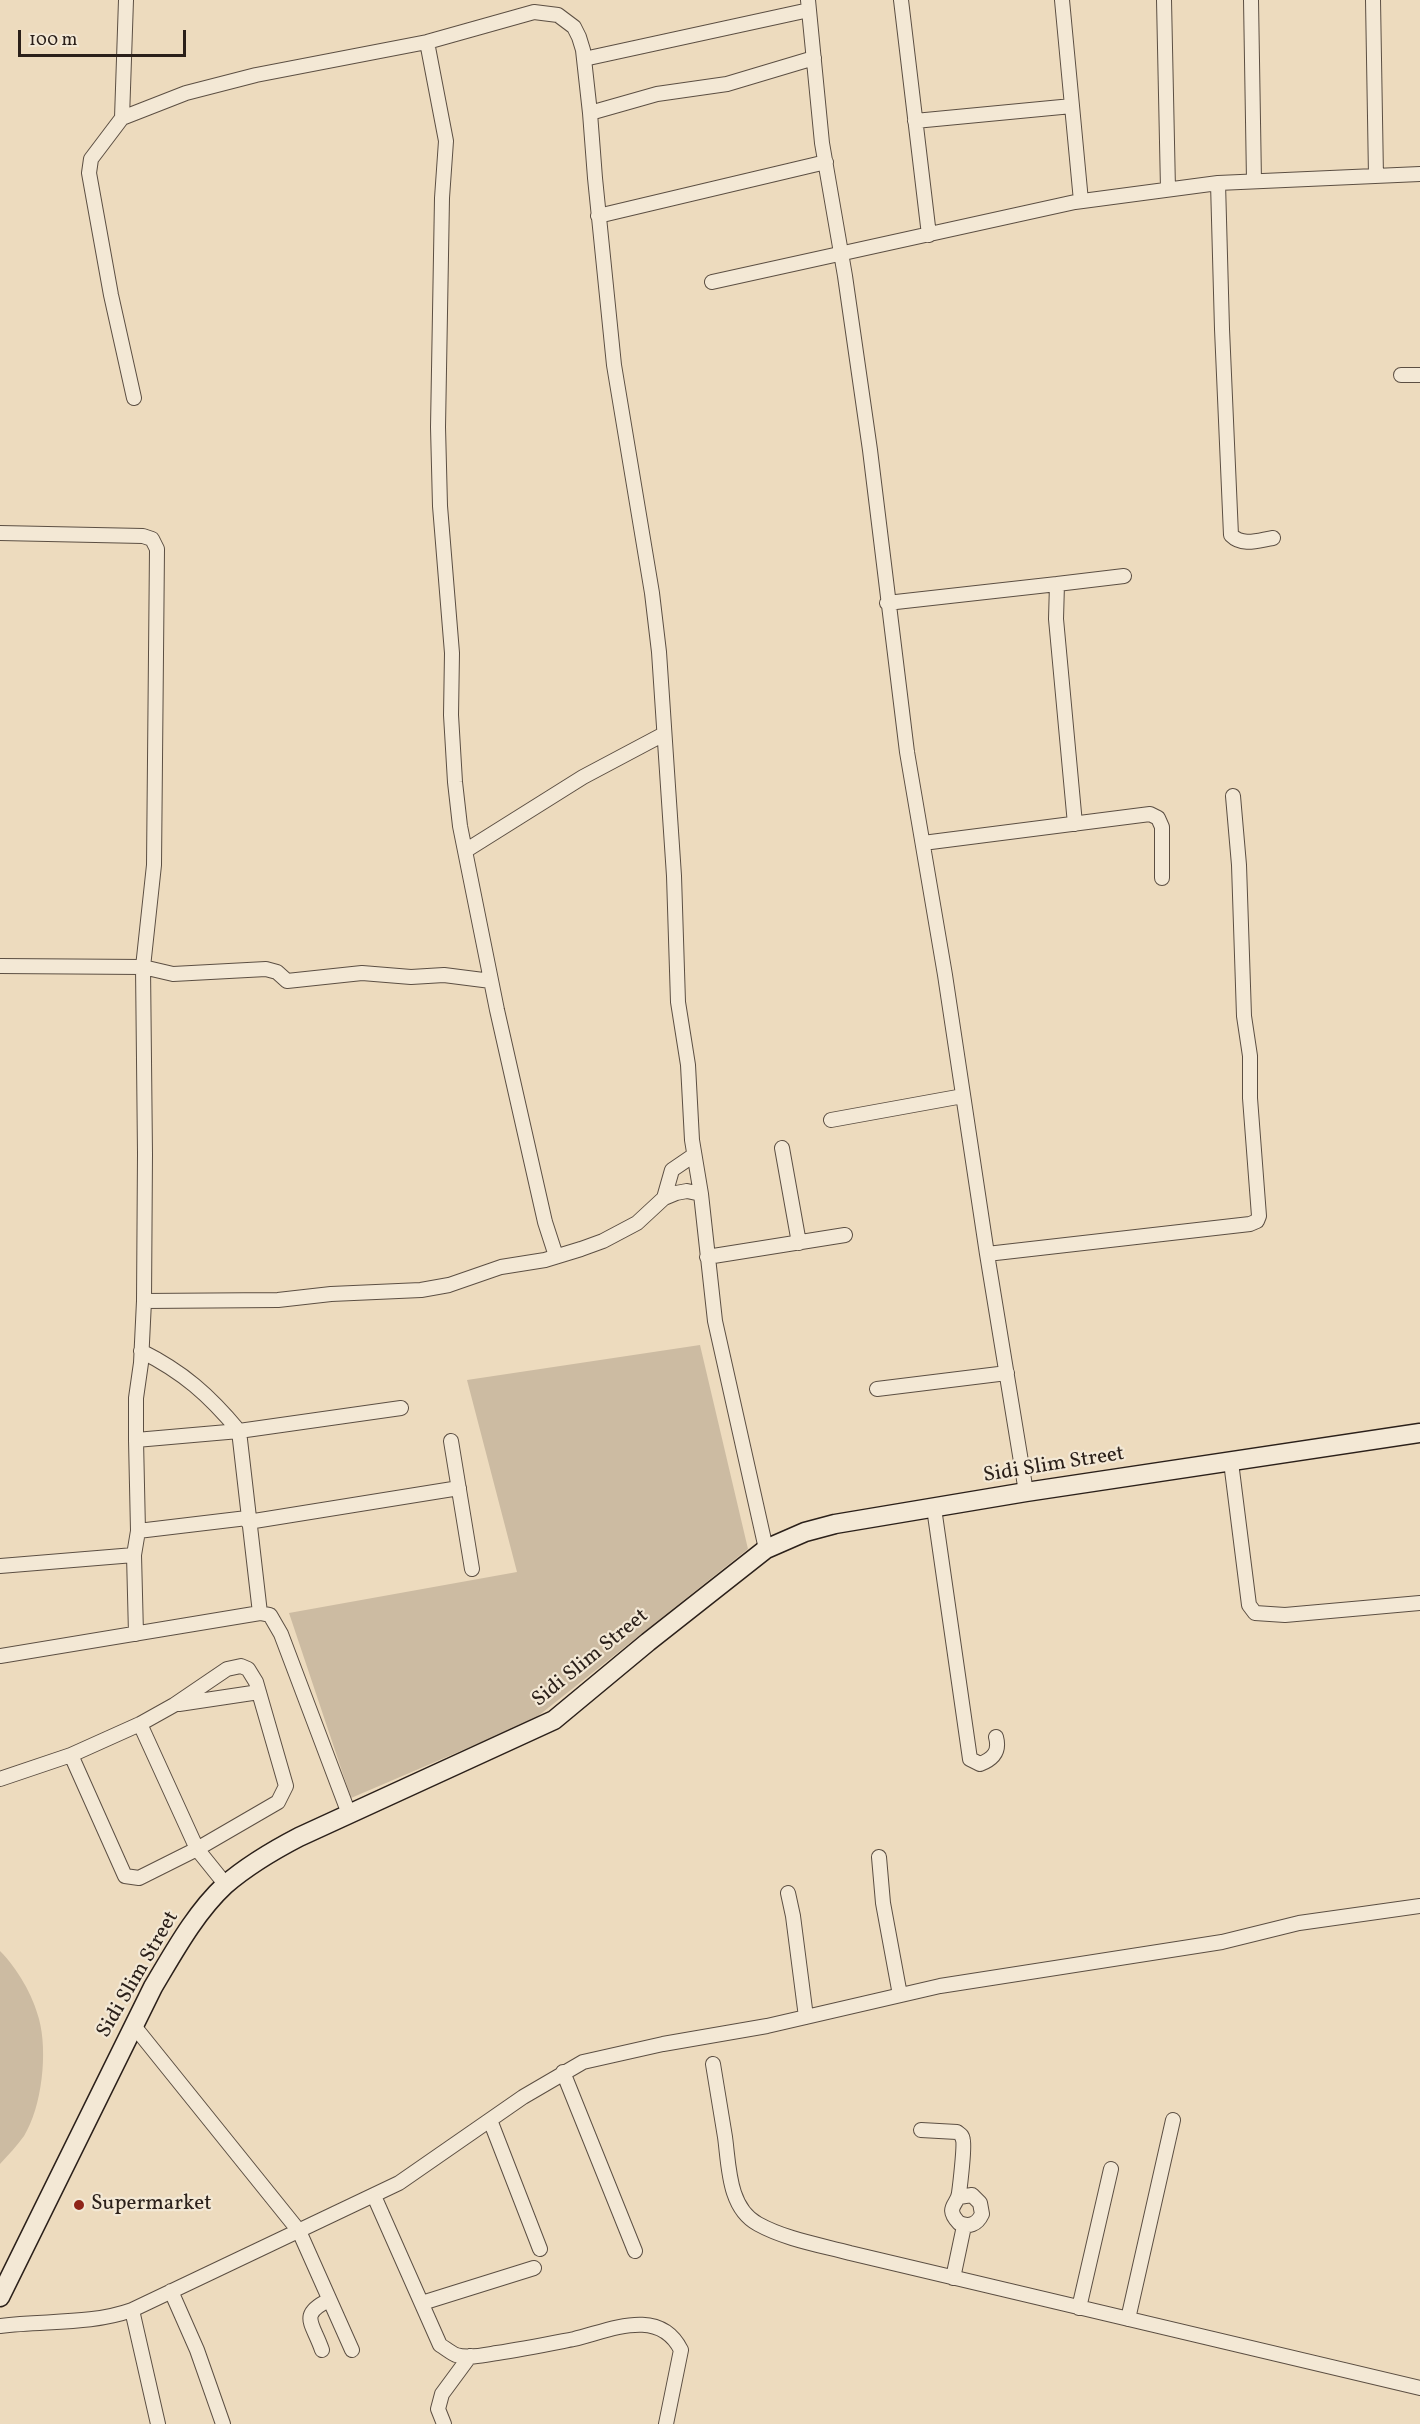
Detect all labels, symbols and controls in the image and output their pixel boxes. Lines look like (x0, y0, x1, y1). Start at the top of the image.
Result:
scale bar (21, 18, 189, 56)
text: 100 m (29, 28, 78, 53)
street label: Sidi Slim Street (982, 1442, 1126, 1490)
street label: Sidi Slim Street (528, 1604, 654, 1714)
street label: Sidi Slim Street (93, 1907, 185, 2043)
place label: Supermarket (91, 2192, 212, 2218)
marker: Supermarket (72, 2198, 86, 2212)

